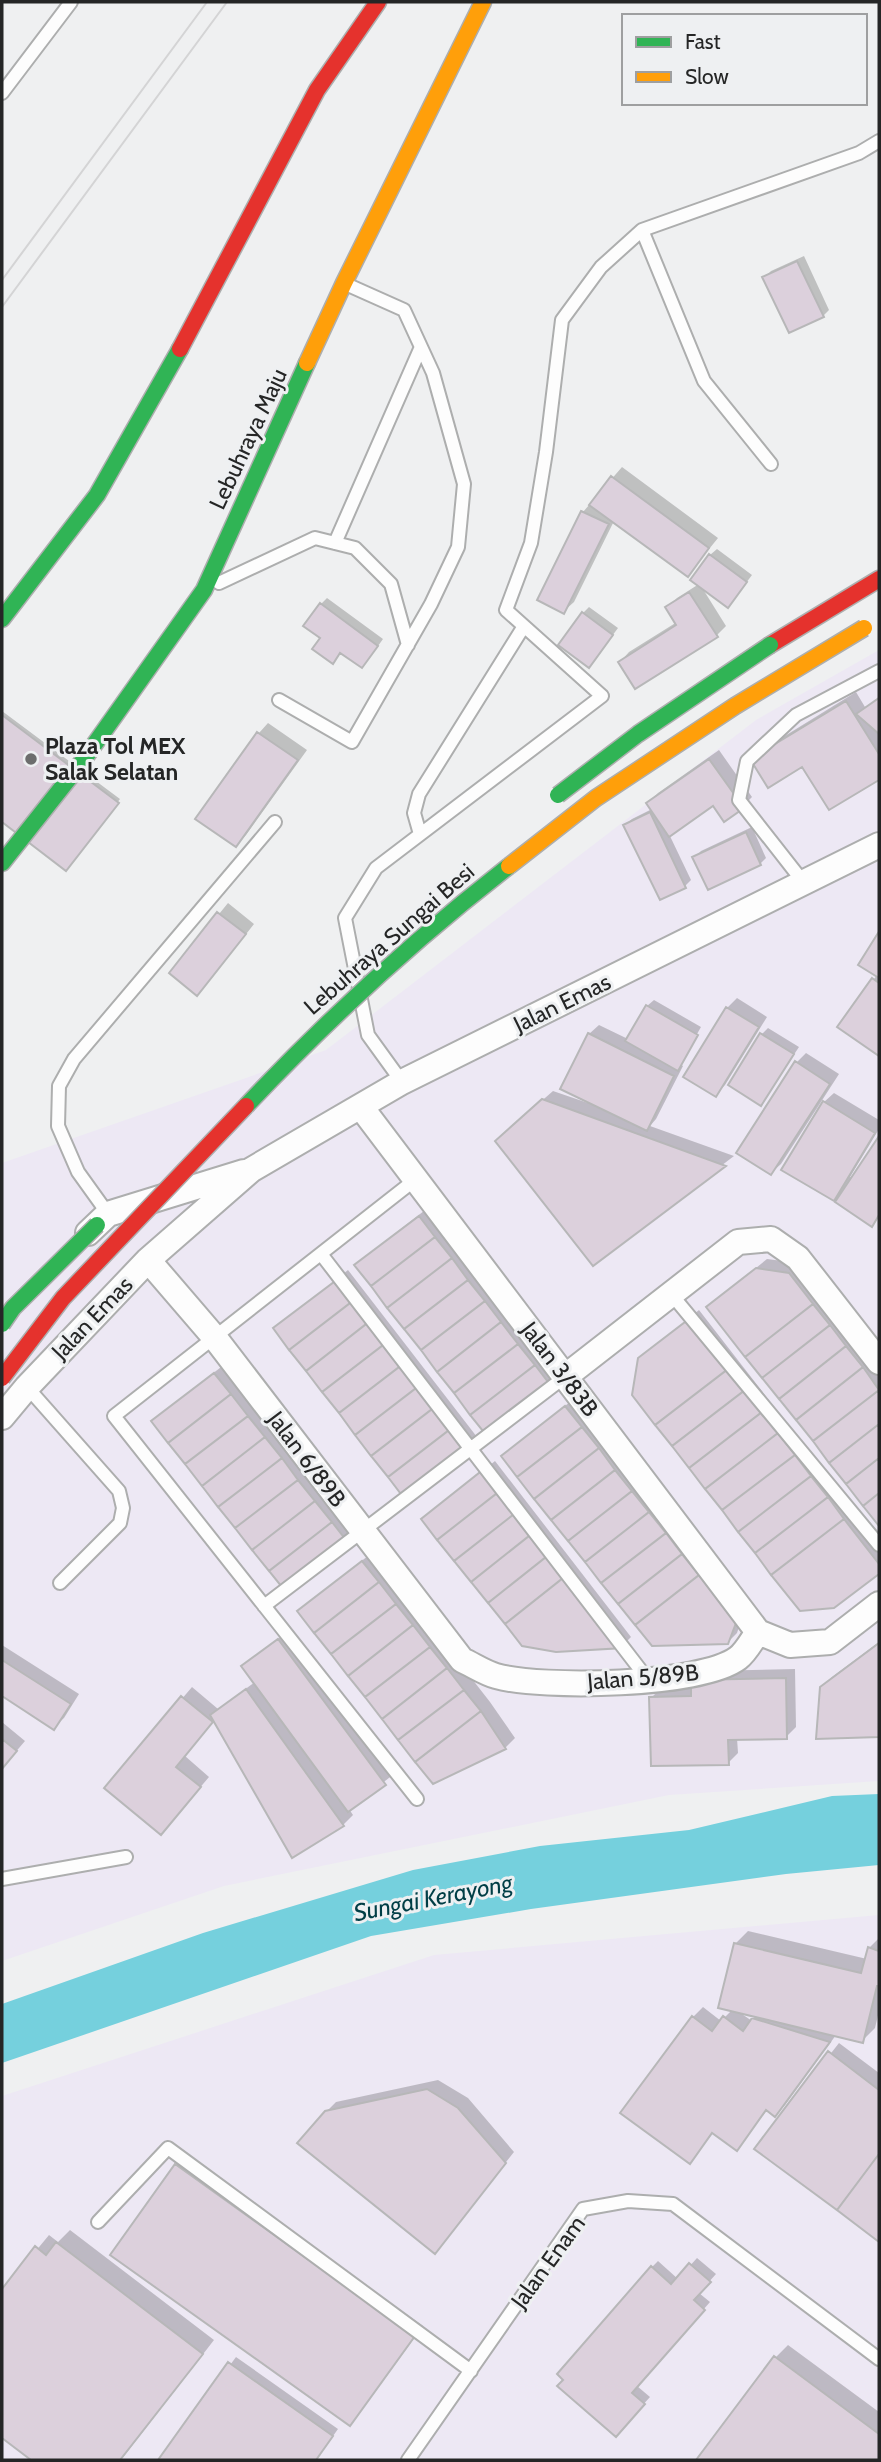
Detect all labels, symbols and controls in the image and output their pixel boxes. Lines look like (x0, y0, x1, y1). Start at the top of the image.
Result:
legend (622, 14, 867, 105)
text: Fast (685, 29, 721, 54)
text: Slow (685, 64, 729, 89)
street label: Lebuhraya Maju (203, 364, 293, 514)
place label: Plaza Tol MEX Salak Selatan (45, 732, 186, 786)
marker: Plaza Tol MEX Salak Selatan (23, 751, 39, 767)
street label: Lebuhraya Sungai Besi (298, 857, 480, 1021)
street label: Jalan Emas (508, 968, 615, 1039)
street label: Jalan Emas (45, 1271, 138, 1366)
street label: Jalan 3/83B (515, 1315, 605, 1422)
street label: Jalan 6/89B (261, 1405, 352, 1513)
street label: Jalan 5/89B (585, 1658, 700, 1696)
water label: Sungai Kerayong (351, 1868, 516, 1927)
street label: Jalan Enam (504, 2210, 591, 2315)

